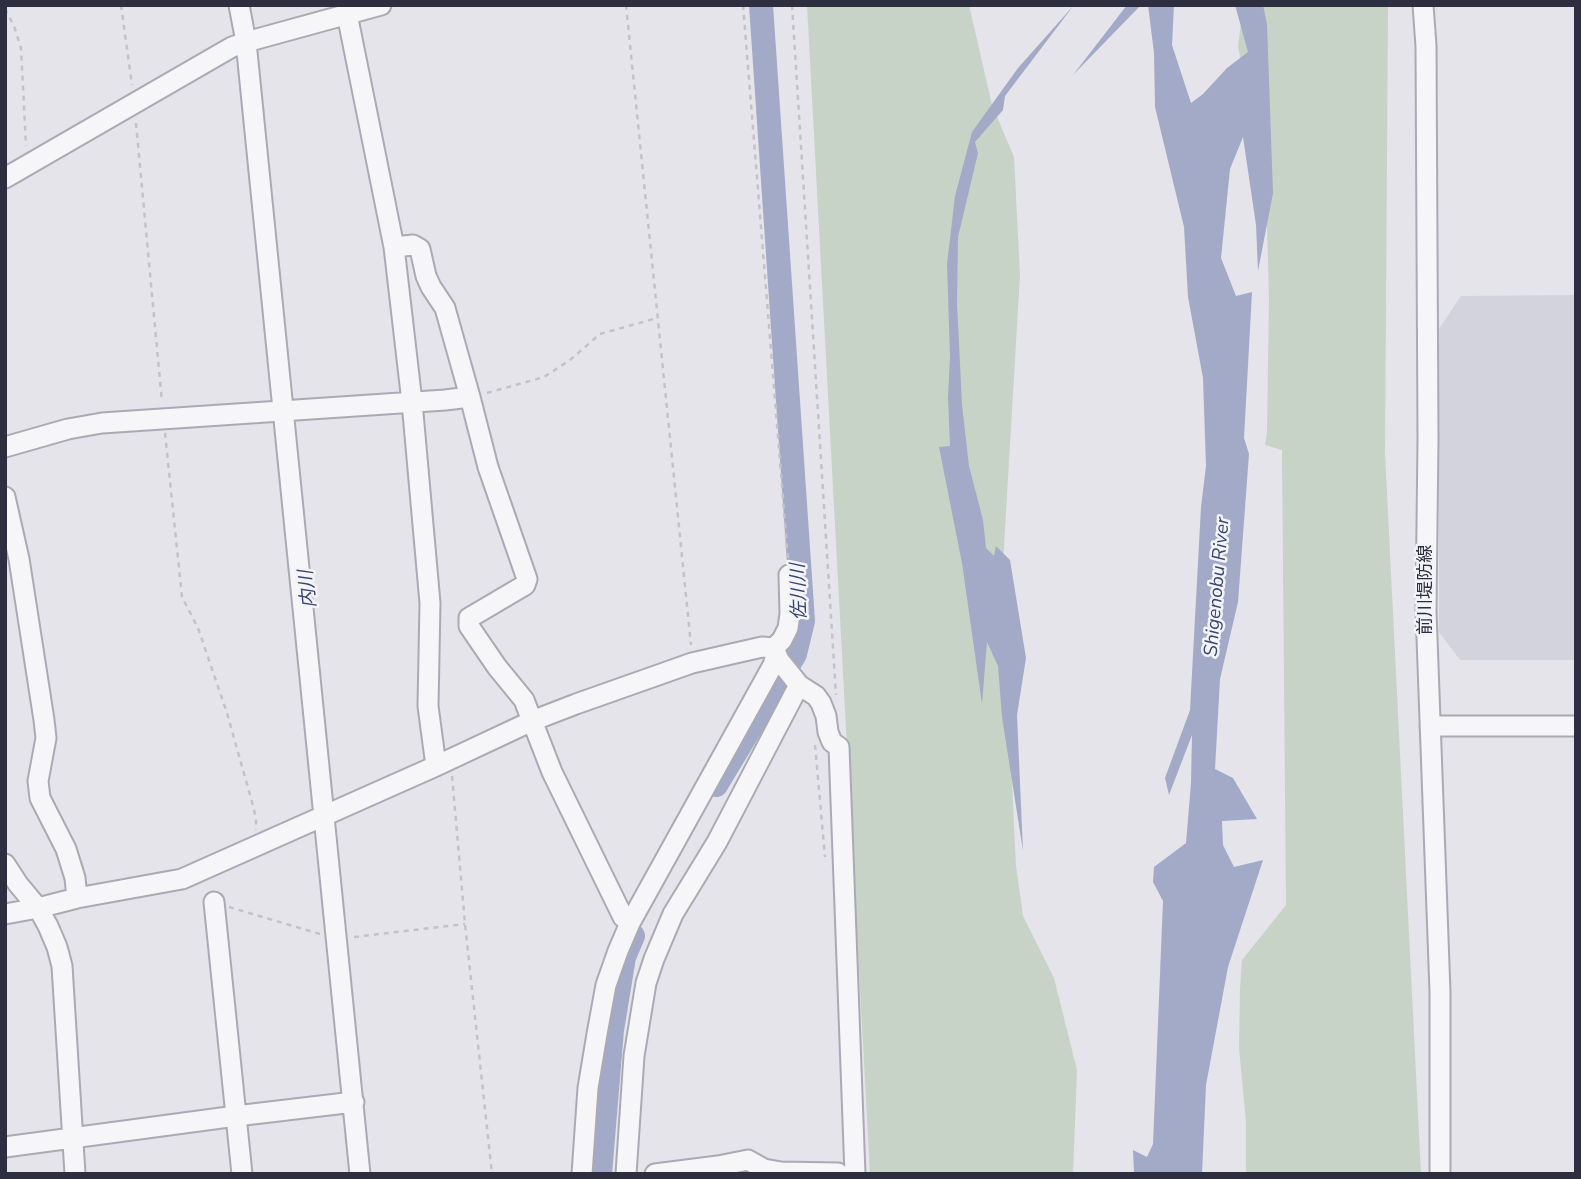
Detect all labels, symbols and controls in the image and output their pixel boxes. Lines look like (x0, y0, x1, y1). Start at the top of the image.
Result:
water label: Shigenobu River (1201, 516, 1235, 658)
street label: 前川堤防線 (1416, 545, 1438, 635)
water label: 佐川川 (788, 563, 812, 621)
water label: 内川 (296, 569, 322, 609)

